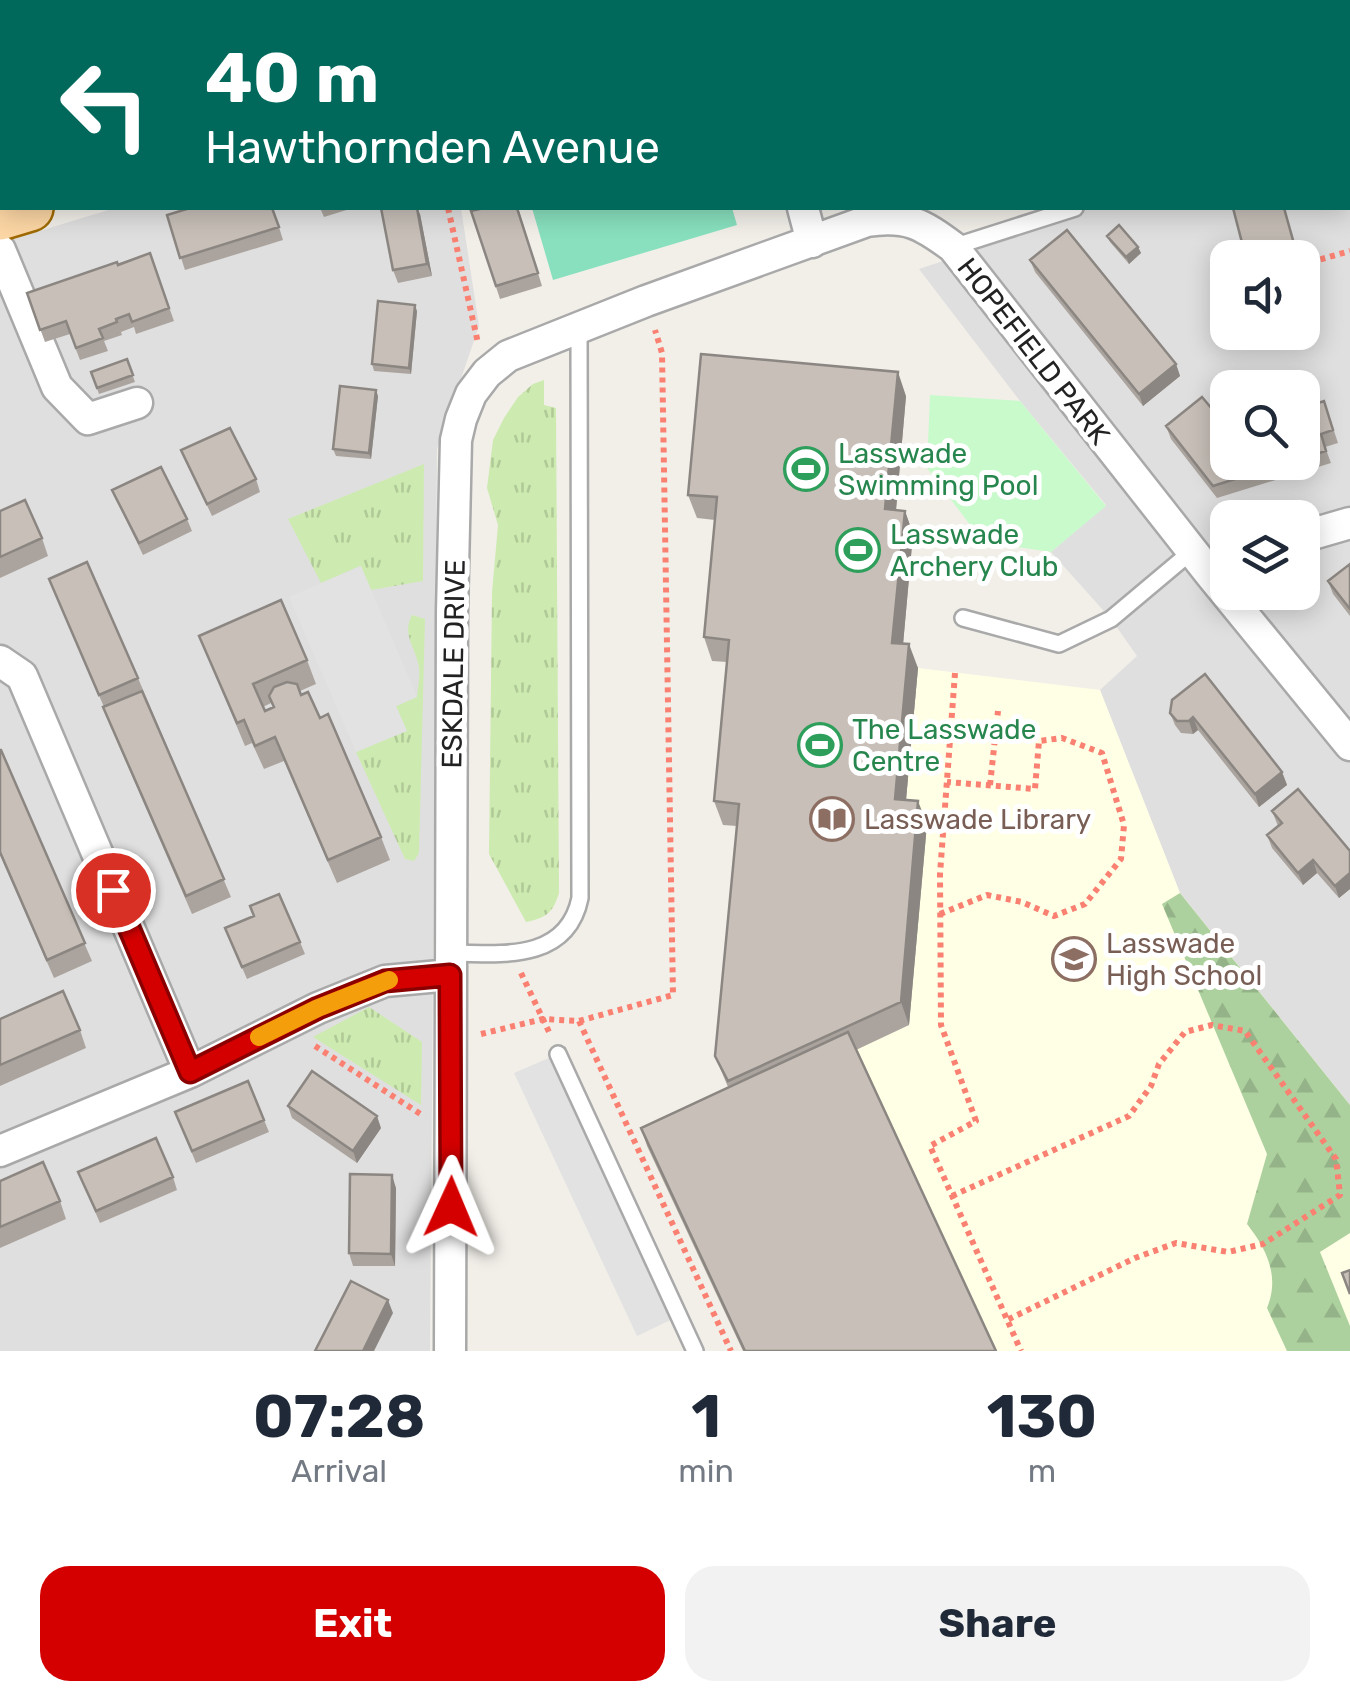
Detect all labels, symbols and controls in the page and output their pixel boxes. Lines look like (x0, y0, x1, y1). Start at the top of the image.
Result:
text: 40 m (205, 37, 379, 120)
icon: left (40, 40, 170, 170)
text: Hawthornden Avenue (205, 121, 660, 174)
map controls (1210, 240, 1320, 610)
button: sound (1210, 240, 1320, 350)
street label: HOPEFIELD PARK (951, 251, 1117, 451)
button: search (1210, 370, 1320, 480)
place label: Lasswade Swimming Pool (838, 437, 1039, 502)
sports icon: Lasswade Swimming Pool (783, 446, 829, 492)
button: layers (1210, 500, 1320, 610)
place label: Lasswade Archery Club (890, 518, 1059, 583)
sports icon: Lasswade Archery Club (835, 527, 881, 573)
street label: ESKDALE DRIVE (435, 559, 472, 769)
place label: The Lasswade Centre (852, 713, 1036, 778)
sports icon: The Lasswade Centre (797, 722, 843, 768)
library icon: Lasswade Library (809, 796, 855, 842)
place label: Lasswade Library (864, 803, 1091, 836)
pin (71, 848, 156, 933)
icon: arrive (86, 863, 141, 918)
place label: Lasswade High School (1106, 927, 1262, 992)
school or university icon: Lasswade High School (1051, 936, 1097, 982)
position arrow (399, 1155, 503, 1259)
text: 07:28 (253, 1381, 425, 1452)
text: 1 (691, 1381, 721, 1452)
text: 130 (987, 1381, 1097, 1452)
text: Arrival (291, 1452, 387, 1490)
text: min (678, 1452, 734, 1490)
text: m (1028, 1452, 1056, 1490)
button: Exit (40, 1566, 665, 1681)
button: Share (685, 1566, 1310, 1681)

